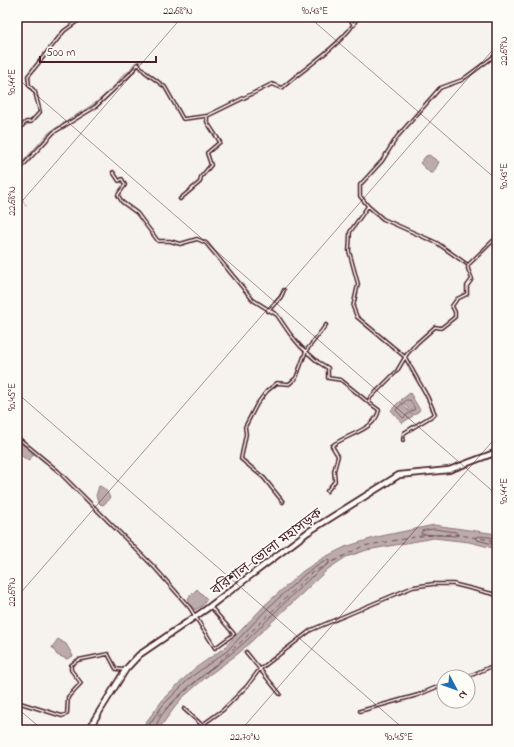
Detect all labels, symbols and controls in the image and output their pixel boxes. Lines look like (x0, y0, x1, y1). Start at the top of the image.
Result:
text: 22.68°N (163, 4, 193, 19)
text: 90.43°E (302, 4, 328, 19)
text: 22.69°N (497, 36, 512, 65)
scale bar (40, 38, 156, 64)
text: 500 m (46, 44, 76, 62)
text: 90.44°E (5, 69, 20, 95)
text: 90.43°E (497, 163, 512, 189)
text: 22.68°N (5, 186, 20, 216)
text: 90.45°E (5, 383, 20, 411)
text: 90.44°E (497, 478, 512, 504)
street label: বরিশাল-ভোলা মহাসড়ক (206, 503, 328, 602)
text: 22.69°N (5, 577, 20, 606)
north arrow (436, 669, 476, 709)
text: N (454, 687, 471, 703)
text: 22.70°N (230, 730, 260, 745)
text: 90.45°E (385, 730, 413, 745)

